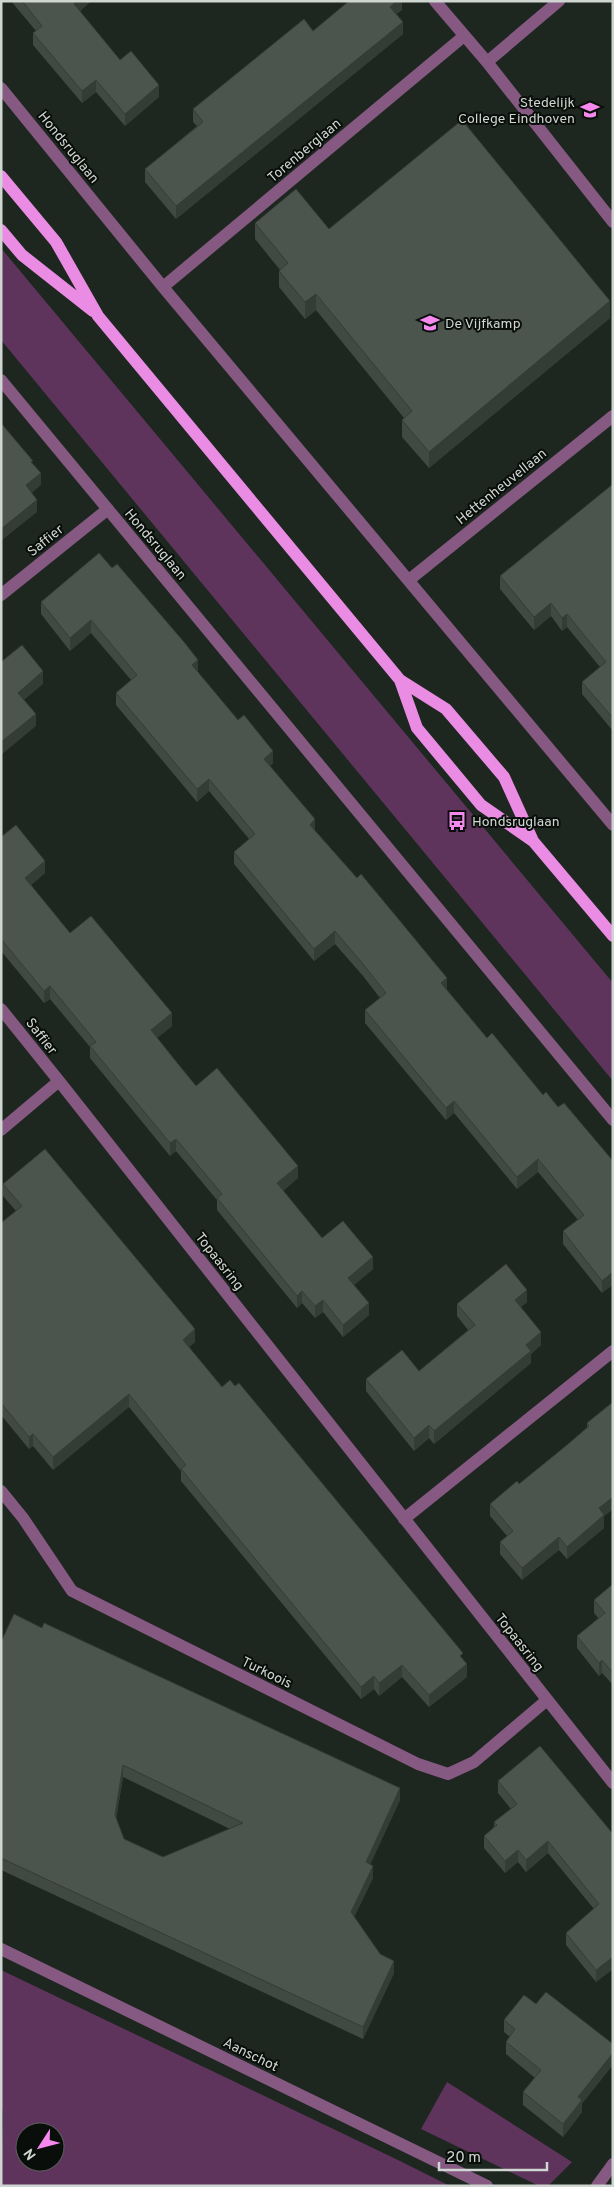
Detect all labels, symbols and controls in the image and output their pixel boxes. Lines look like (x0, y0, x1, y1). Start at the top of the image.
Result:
place label: Stedelijk College Eindhoven (458, 95, 575, 128)
school or university icon: Stedelijk College Eindhoven (579, 99, 601, 121)
street label: Hondsruglaan (34, 109, 102, 187)
street label: Torenberglaan (265, 116, 345, 187)
school or university icon: De Vijfkamp (419, 312, 441, 334)
place label: De Vijfkamp (445, 316, 521, 333)
street label: Hettenheuvellaan (453, 445, 551, 529)
street label: Hondsruglaan (120, 506, 190, 584)
street label: Saffier (24, 521, 68, 561)
bus stop icon: Hondsruglaan (446, 810, 468, 832)
place label: Hondsruglaan (472, 814, 560, 831)
street label: Saffier (21, 1015, 61, 1059)
street label: Topaasring (191, 1229, 247, 1294)
street label: Topaasring (491, 1610, 547, 1675)
street label: Turkoois (238, 1654, 294, 1693)
street label: Aanschot (220, 2035, 281, 2076)
north arrow (15, 2122, 65, 2172)
scale bar (439, 2140, 546, 2172)
text: N (21, 2145, 41, 2163)
text: 20 m (446, 2149, 481, 2168)

